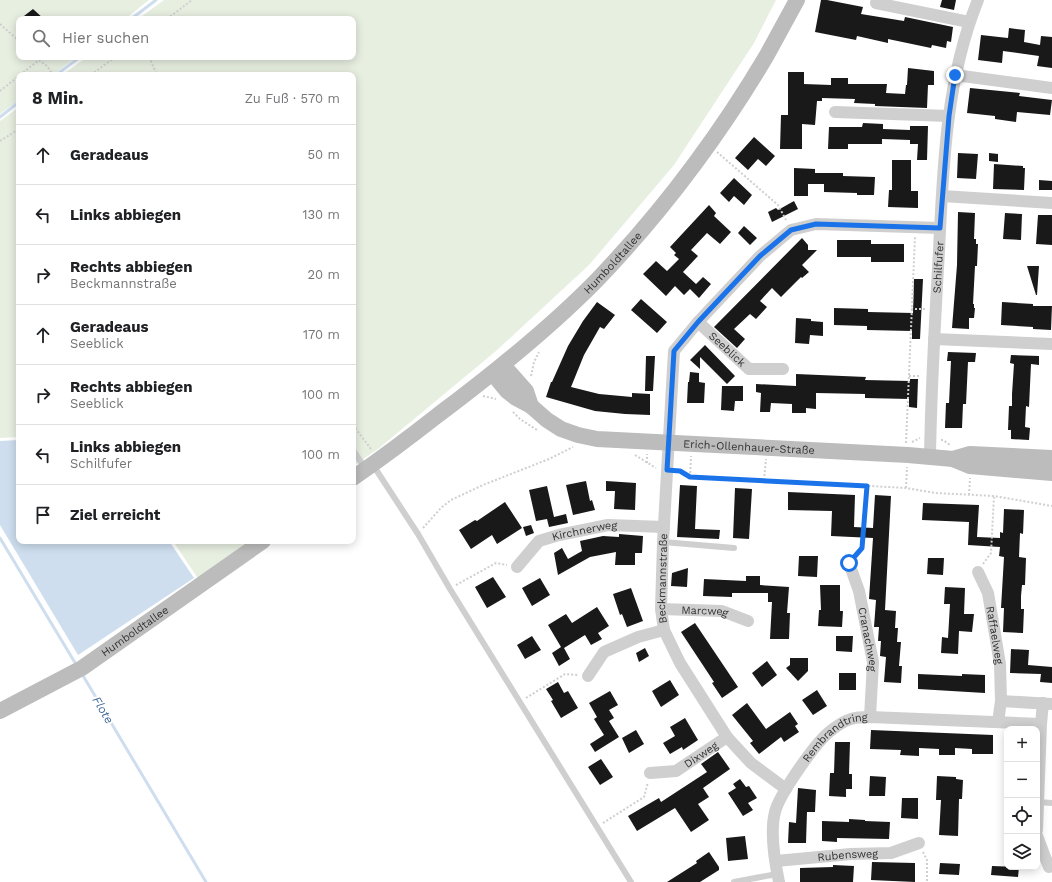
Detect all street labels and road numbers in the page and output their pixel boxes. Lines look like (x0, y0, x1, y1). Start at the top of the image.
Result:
street label: Humboldtallee (581, 229, 644, 296)
street label: Schilfufer (930, 240, 946, 294)
street label: Seeblick (706, 329, 749, 369)
street label: Erich-Ollenhauer-Straße (683, 437, 815, 457)
street label: Kirchnerweg (550, 518, 618, 543)
street label: Beckmannstraße (654, 533, 670, 625)
street label: Humboldtallee (98, 603, 171, 659)
street label: Marcweg (681, 603, 731, 619)
street label: Raffaelweg (984, 605, 1006, 665)
street label: Cranachweg (856, 606, 880, 672)
street label: Rembrandtring (799, 710, 868, 765)
street label: Dixweg (682, 738, 720, 770)
street label: Rubensweg (817, 847, 878, 864)

